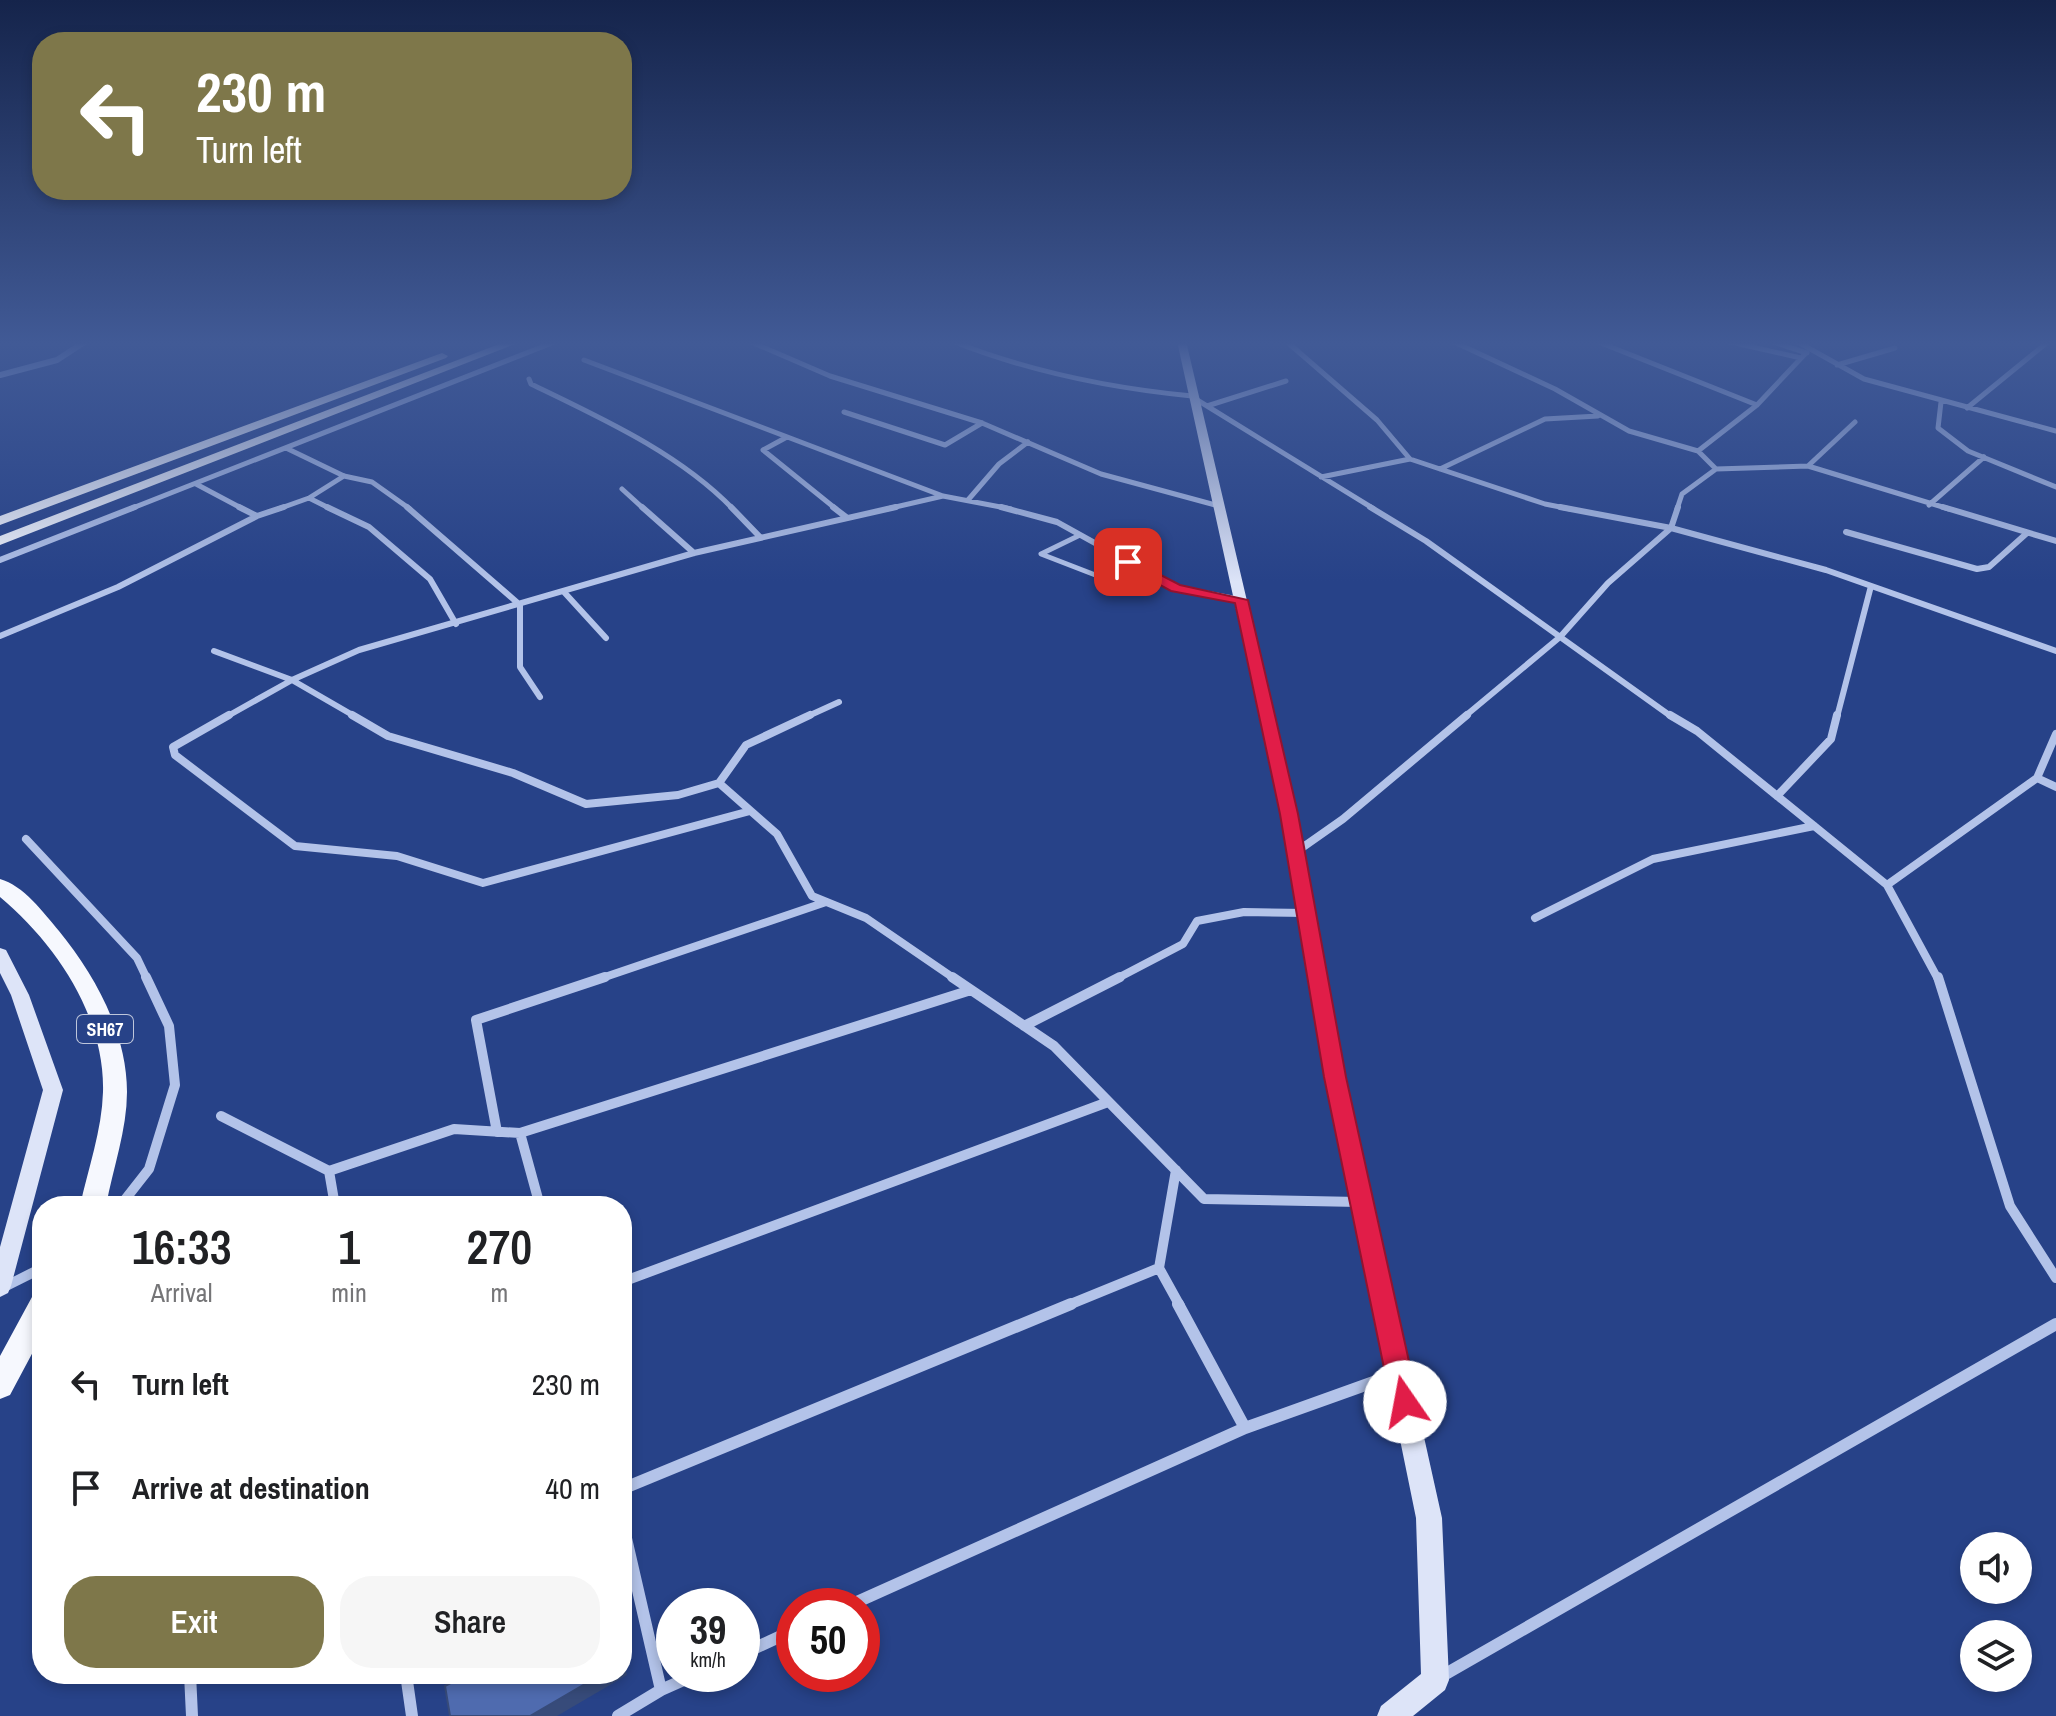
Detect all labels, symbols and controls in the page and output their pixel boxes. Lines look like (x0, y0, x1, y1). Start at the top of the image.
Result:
text: 230 m (196, 54, 326, 129)
icon: left (64, 64, 168, 168)
text: Turn left (196, 126, 302, 174)
pin (1094, 528, 1162, 596)
icon: arrive (1106, 540, 1150, 584)
road number: SH67 (77, 1015, 133, 1043)
text: 16:33 (132, 1214, 232, 1279)
text: 1 (338, 1214, 360, 1279)
text: 270 (467, 1214, 532, 1279)
text: Arrival (151, 1275, 212, 1310)
text: min (331, 1275, 367, 1310)
text: m (491, 1275, 508, 1310)
position arrow (1363, 1360, 1447, 1444)
icon: left (64, 1362, 108, 1406)
text: Turn left (132, 1364, 229, 1404)
text: 230 m (532, 1364, 600, 1404)
icon: arrive (64, 1466, 108, 1510)
text: Arrive at destination (132, 1468, 370, 1508)
text: 40 m (545, 1468, 600, 1508)
map controls (1960, 1532, 2032, 1692)
button: sound (1960, 1532, 2032, 1604)
button: Exit (64, 1576, 324, 1668)
button: Share (340, 1576, 600, 1668)
speed limit sign: 50 (776, 1588, 880, 1692)
text: 39 (690, 1603, 726, 1656)
button: layers (1960, 1620, 2032, 1692)
text: km/h (690, 1646, 726, 1673)

